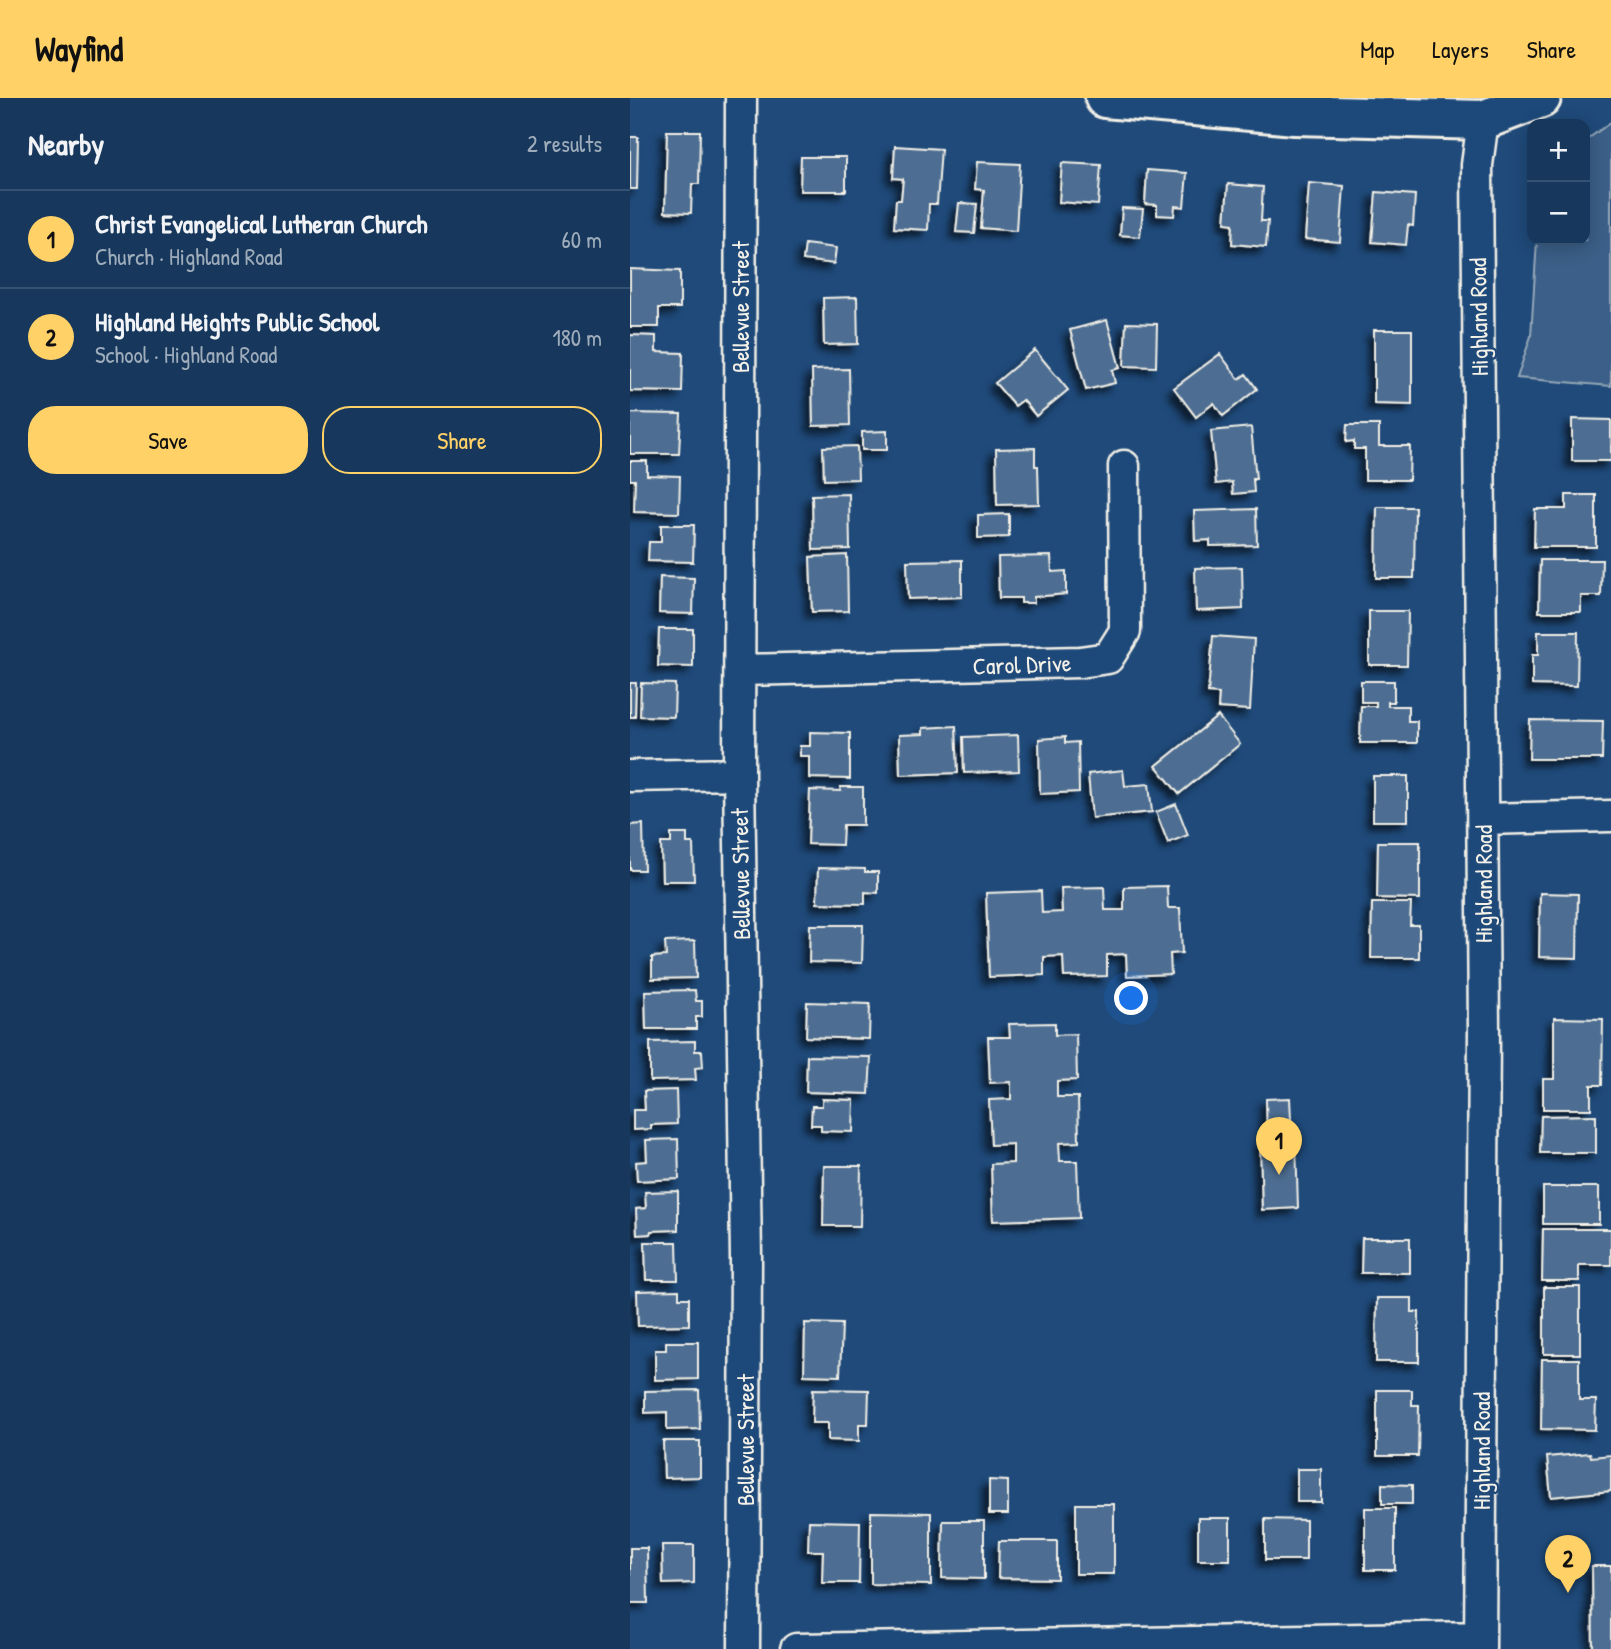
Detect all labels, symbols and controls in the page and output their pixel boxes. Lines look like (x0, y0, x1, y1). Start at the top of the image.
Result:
text: Wayfind (35, 27, 123, 71)
text: Map (1360, 33, 1394, 65)
text: Layers (1432, 33, 1489, 65)
text: Share (1527, 33, 1576, 65)
map controls (1527, 119, 1590, 245)
button: + (1527, 119, 1590, 182)
text: Nearby (28, 124, 104, 164)
text: 2 results (527, 128, 602, 159)
button: − (1527, 182, 1590, 245)
text: Christ Evangelical Lutheran Church (95, 206, 427, 241)
text: 1 (47, 224, 55, 255)
text: 60 m (562, 224, 602, 255)
street label: Bellevue Street (724, 240, 756, 373)
text: Church · Highland Road (95, 241, 282, 272)
street label: Highland Road (1461, 258, 1495, 376)
text: Highland Heights Public School (95, 304, 379, 339)
text: 2 (46, 322, 56, 353)
text: 180 m (552, 322, 602, 353)
text: School · Highland Road (95, 339, 277, 370)
button: Save (28, 406, 308, 474)
button: Share (322, 406, 602, 474)
street label: Carol Drive (972, 646, 1072, 682)
street label: Bellevue Street (723, 807, 757, 940)
street label: Highland Road (1467, 825, 1499, 943)
your location (1114, 981, 1148, 1015)
pin: 1 (1256, 1117, 1302, 1175)
street label: Bellevue Street (729, 1373, 761, 1506)
street label: Highland Road (1465, 1392, 1497, 1510)
pin: 2 (1545, 1535, 1591, 1593)

